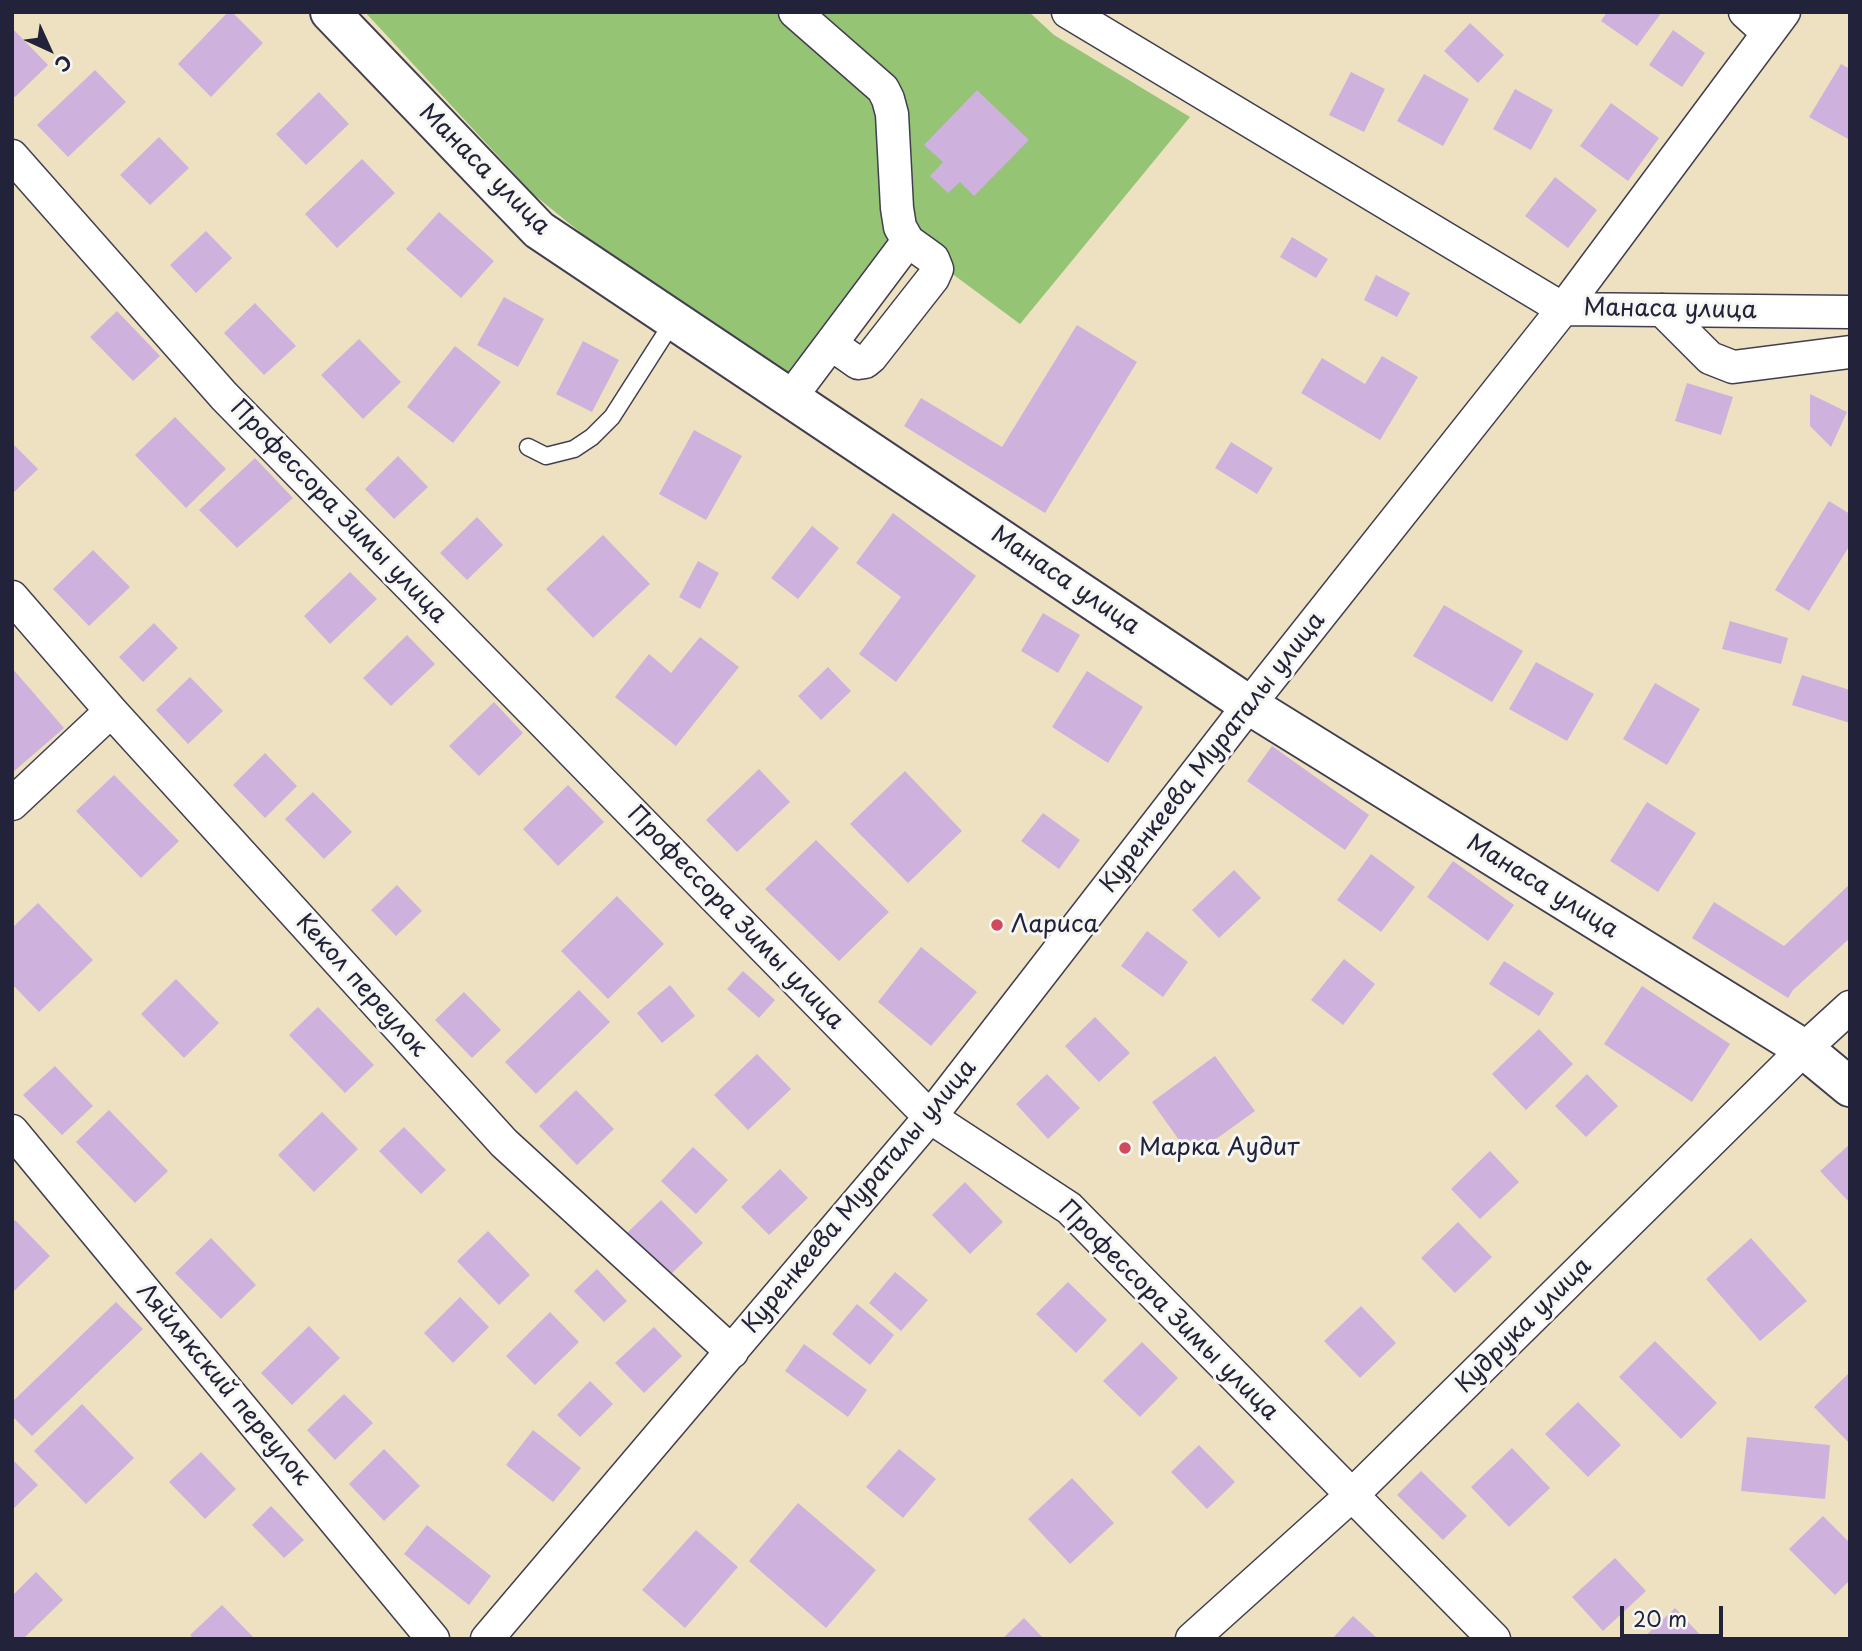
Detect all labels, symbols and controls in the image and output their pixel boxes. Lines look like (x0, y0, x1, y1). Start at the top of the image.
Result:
north arrow (14, 14, 84, 84)
text: С (49, 49, 79, 79)
street label: Манаса улица (413, 99, 555, 241)
street label: Манаса улица (1583, 294, 1757, 326)
street label: Профессора Зимы улица (224, 394, 452, 630)
street label: Манаса улица (985, 521, 1145, 641)
street label: Куренкеева Мураталы улица (1094, 607, 1332, 899)
street label: Профессора Зимы улица (621, 800, 849, 1036)
street label: Манаса улица (1461, 829, 1623, 945)
street label: Кекол переулок (289, 909, 433, 1063)
place label: Лариса (1011, 911, 1099, 939)
marker: Лариса (989, 917, 1005, 933)
street label: Куренкеева Мураталы улица (737, 1054, 983, 1340)
place label: Марка Аудит (1139, 1134, 1299, 1162)
marker: Марка Аудит (1117, 1140, 1133, 1156)
street label: Профессора Зимы улица (1052, 1195, 1284, 1427)
street label: Кудрука улица (1450, 1252, 1598, 1400)
street label: Ляйлякский переулок (130, 1278, 316, 1492)
scale bar (1624, 1592, 1727, 1636)
text: 20 m (1633, 1602, 1687, 1634)

